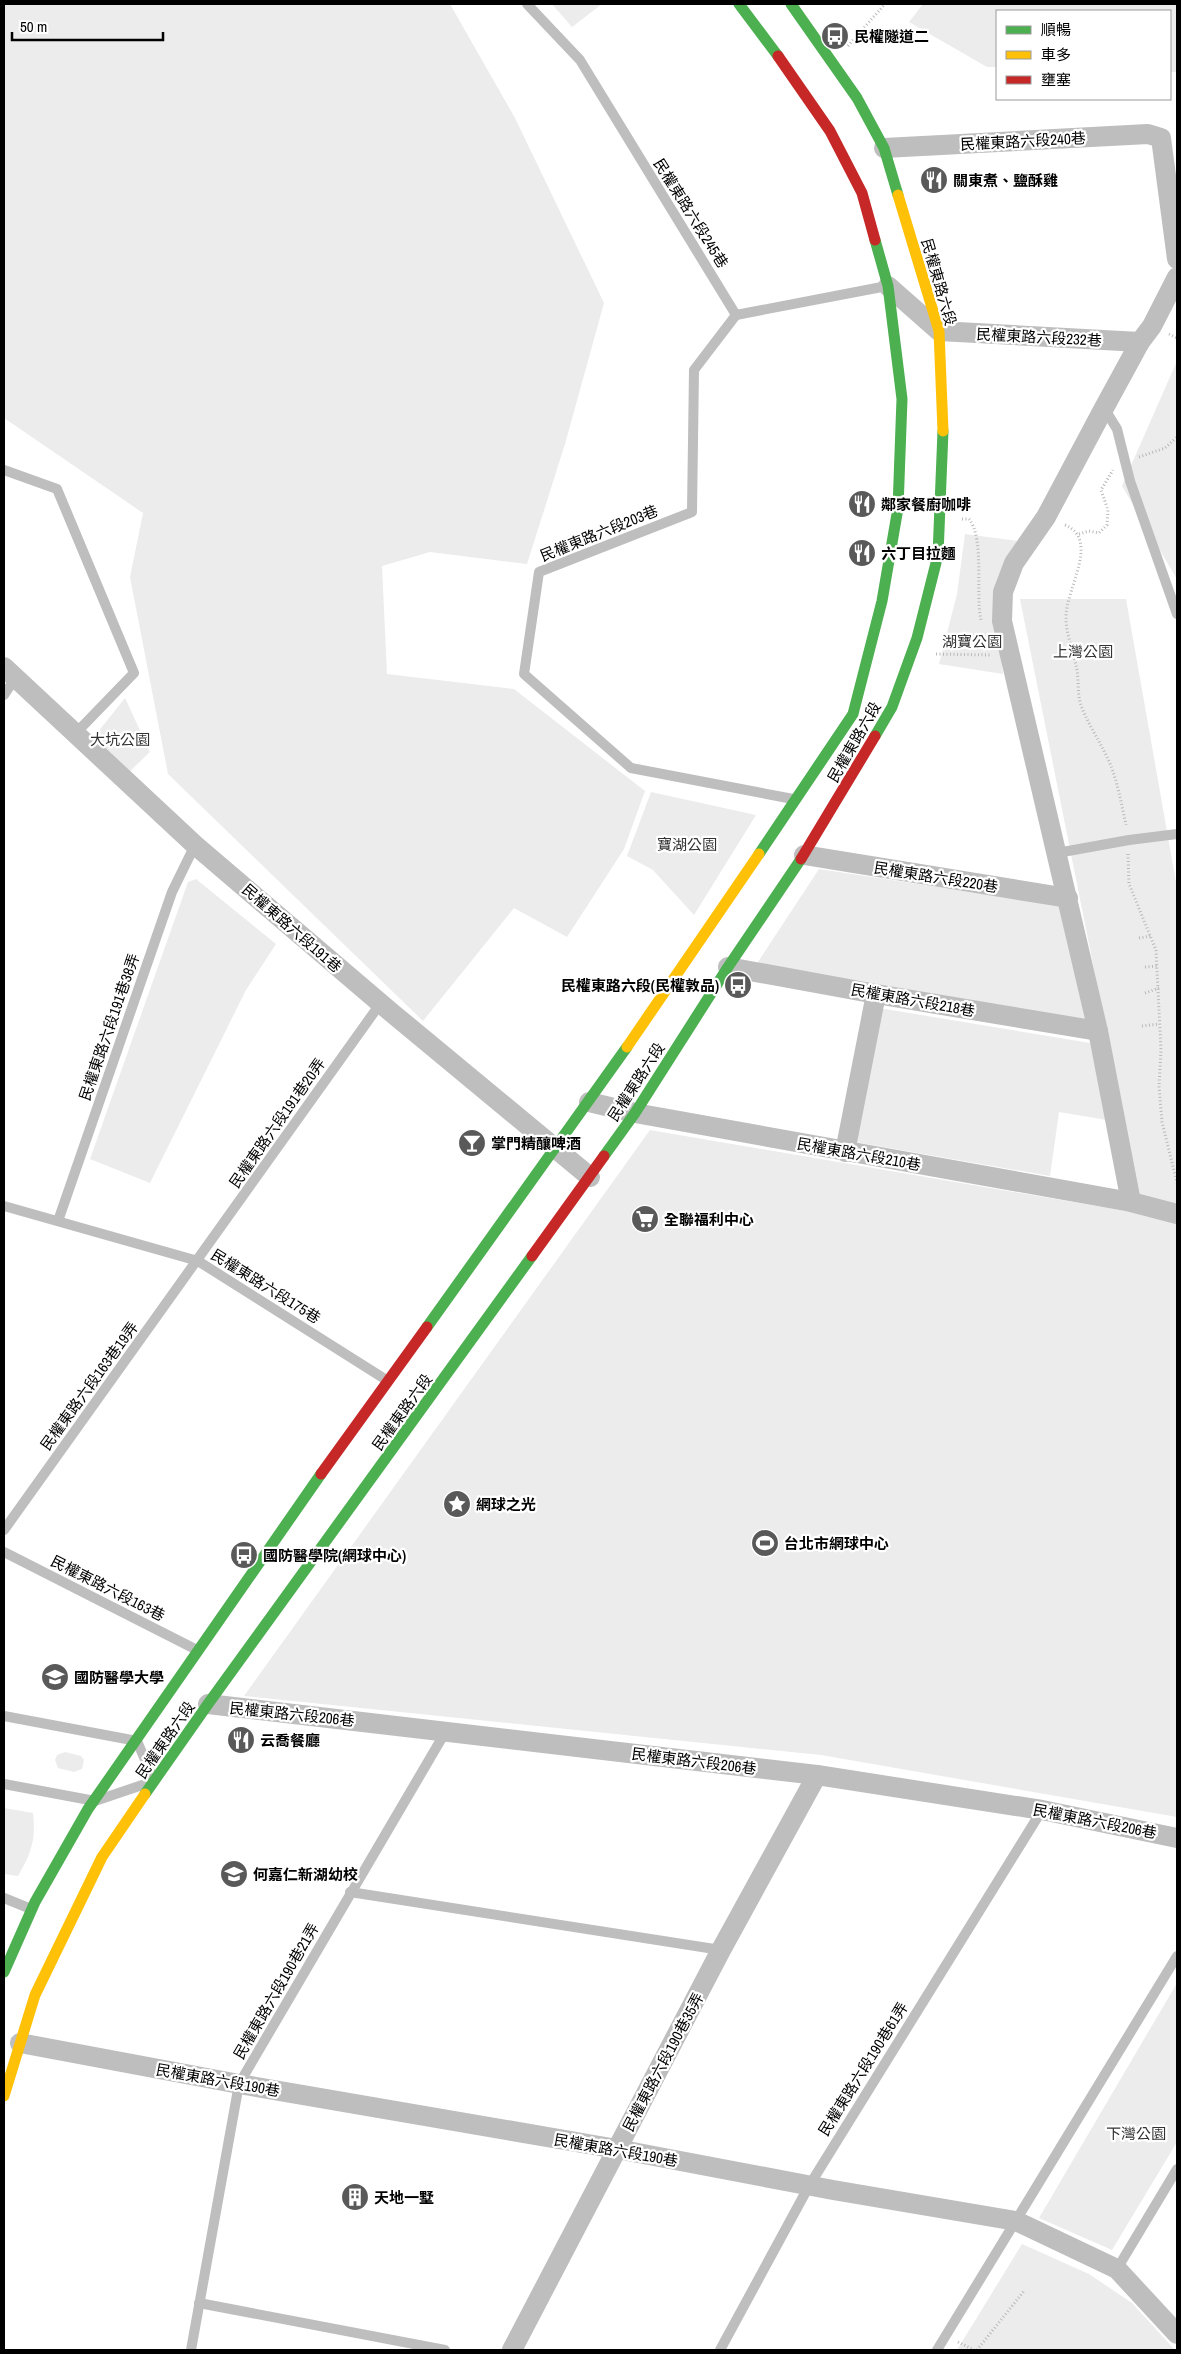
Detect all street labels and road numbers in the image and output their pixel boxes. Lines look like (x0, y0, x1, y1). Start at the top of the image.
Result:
street label: 民權東路六段240巷 (960, 127, 1086, 155)
street label: 民權東路六段245巷 (649, 154, 733, 272)
street label: 民權東路六段 (917, 236, 961, 328)
street label: 民權東路六段232巷 (976, 323, 1102, 351)
street label: 民權東路六段203巷 (537, 500, 661, 566)
street label: 民權東路六段 (822, 698, 886, 786)
street label: 民權東路六段220巷 (872, 857, 1000, 897)
street label: 民權東路六段191巷 (238, 879, 346, 977)
street label: 民權東路六段191巷38弄 (74, 951, 144, 1103)
street label: 民權東路六段218巷 (849, 979, 977, 1021)
street label: 民權東路六段 (603, 1039, 669, 1125)
street label: 民權東路六段191巷20弄 (224, 1054, 330, 1192)
street label: 民權東路六段210巷 (795, 1133, 923, 1175)
street label: 民權東路六段175巷 (207, 1244, 325, 1328)
street label: 民權東路六段163巷19弄 (35, 1317, 143, 1455)
street label: 民權東路六段 (367, 1369, 437, 1455)
street label: 民權東路六段163巷 (47, 1550, 169, 1626)
street label: 民權東路六段 (131, 1697, 199, 1783)
street label: 民權東路六段206巷 (228, 1697, 356, 1731)
street label: 民權東路六段206巷 (630, 1743, 758, 1779)
street label: 民權東路六段206巷 (1031, 1799, 1159, 1843)
street label: 民權東路六段190巷21弄 (228, 1919, 324, 2063)
street label: 民權東路六段190巷35弄 (618, 1989, 708, 2135)
street label: 民權東路六段190巷61弄 (813, 1998, 913, 2140)
street label: 民權東路六段190巷 (154, 2059, 282, 2101)
street label: 民權東路六段190巷 (552, 2129, 680, 2171)

